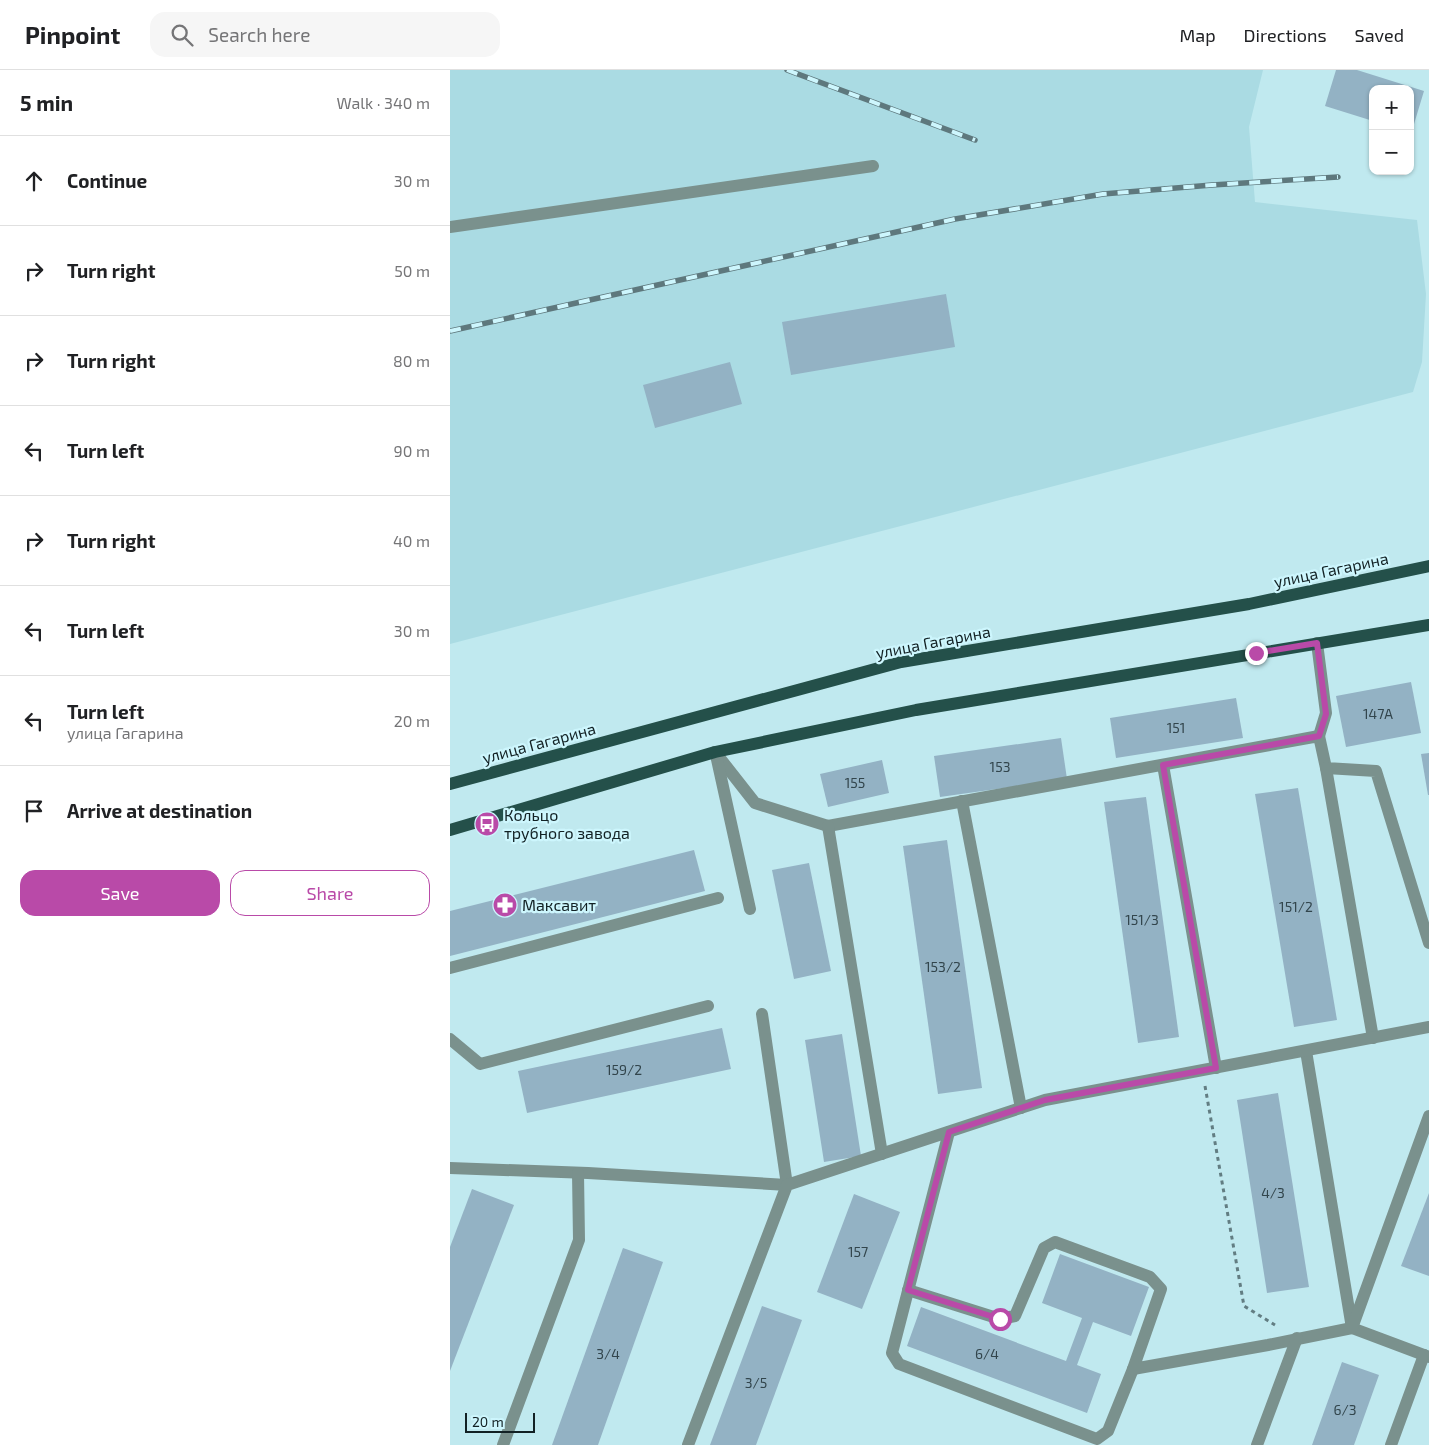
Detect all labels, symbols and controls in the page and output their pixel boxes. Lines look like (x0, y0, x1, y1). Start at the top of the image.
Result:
search box (150, 12, 500, 57)
text: Pinpoint (25, 20, 120, 49)
icon: search (168, 21, 196, 49)
text: Search here (208, 23, 310, 46)
text: Map (1179, 24, 1216, 46)
text: Directions (1244, 24, 1327, 46)
text: Saved (1355, 24, 1404, 46)
map controls (1369, 85, 1414, 175)
button: + (1369, 85, 1414, 130)
text: 5 min (20, 90, 73, 115)
text: Walk · 340 m (337, 93, 430, 112)
button: − (1369, 130, 1414, 175)
icon: ahead (20, 167, 48, 195)
text: Continue (67, 169, 147, 192)
text: 30 m (394, 171, 430, 190)
icon: right (20, 257, 48, 285)
text: Turn right (67, 259, 155, 282)
text: 50 m (394, 261, 430, 280)
icon: right (20, 347, 48, 375)
text: Turn right (67, 349, 155, 372)
text: 80 m (393, 351, 430, 370)
icon: left (20, 437, 48, 465)
text: Turn left (67, 439, 144, 462)
text: 90 m (394, 441, 430, 460)
icon: right (20, 527, 48, 555)
text: Turn right (67, 529, 155, 552)
text: 40 m (393, 531, 430, 550)
street label: улица Гагарина (1272, 548, 1390, 592)
icon: left (20, 617, 48, 645)
text: Turn left (67, 619, 144, 642)
text: 30 m (394, 621, 430, 640)
street label: улица Гагарина (874, 621, 992, 663)
route end (1245, 642, 1268, 665)
text: Turn left (67, 700, 144, 723)
house number: 147А (1363, 705, 1393, 722)
icon: left (20, 707, 48, 735)
text: 20 m (394, 711, 430, 730)
street label: улица Гагарина (480, 718, 598, 768)
house number: 151 (1167, 719, 1185, 736)
text: улица Гагарина (67, 723, 184, 742)
house number: 153 (990, 758, 1010, 775)
house number: 155 (845, 774, 865, 791)
icon: arrive (20, 797, 48, 825)
text: Arrive at destination (67, 799, 252, 822)
place label: Кольцо трубного завода (504, 805, 630, 843)
bus stop icon: Кольцо трубного завода (474, 811, 500, 837)
button: Save (20, 870, 220, 916)
button: Share (230, 870, 430, 916)
pharmacy icon: Максавит (492, 892, 518, 918)
place label: Максавит (522, 895, 596, 914)
house number: 151/2 (1279, 898, 1313, 915)
house number: 151/3 (1125, 911, 1159, 928)
house number: 153/2 (925, 958, 961, 975)
house number: 159/2 (606, 1061, 642, 1078)
house number: 4/3 (1261, 1184, 1285, 1201)
house number: 157 (848, 1243, 868, 1260)
route start (989, 1308, 1012, 1331)
house number: 3/4 (596, 1345, 620, 1362)
house number: 6/4 (975, 1345, 999, 1362)
house number: 3/5 (745, 1374, 767, 1391)
house number: 6/3 (1333, 1401, 1357, 1418)
scale bar (465, 1410, 535, 1433)
text: 20 m (472, 1413, 504, 1430)

